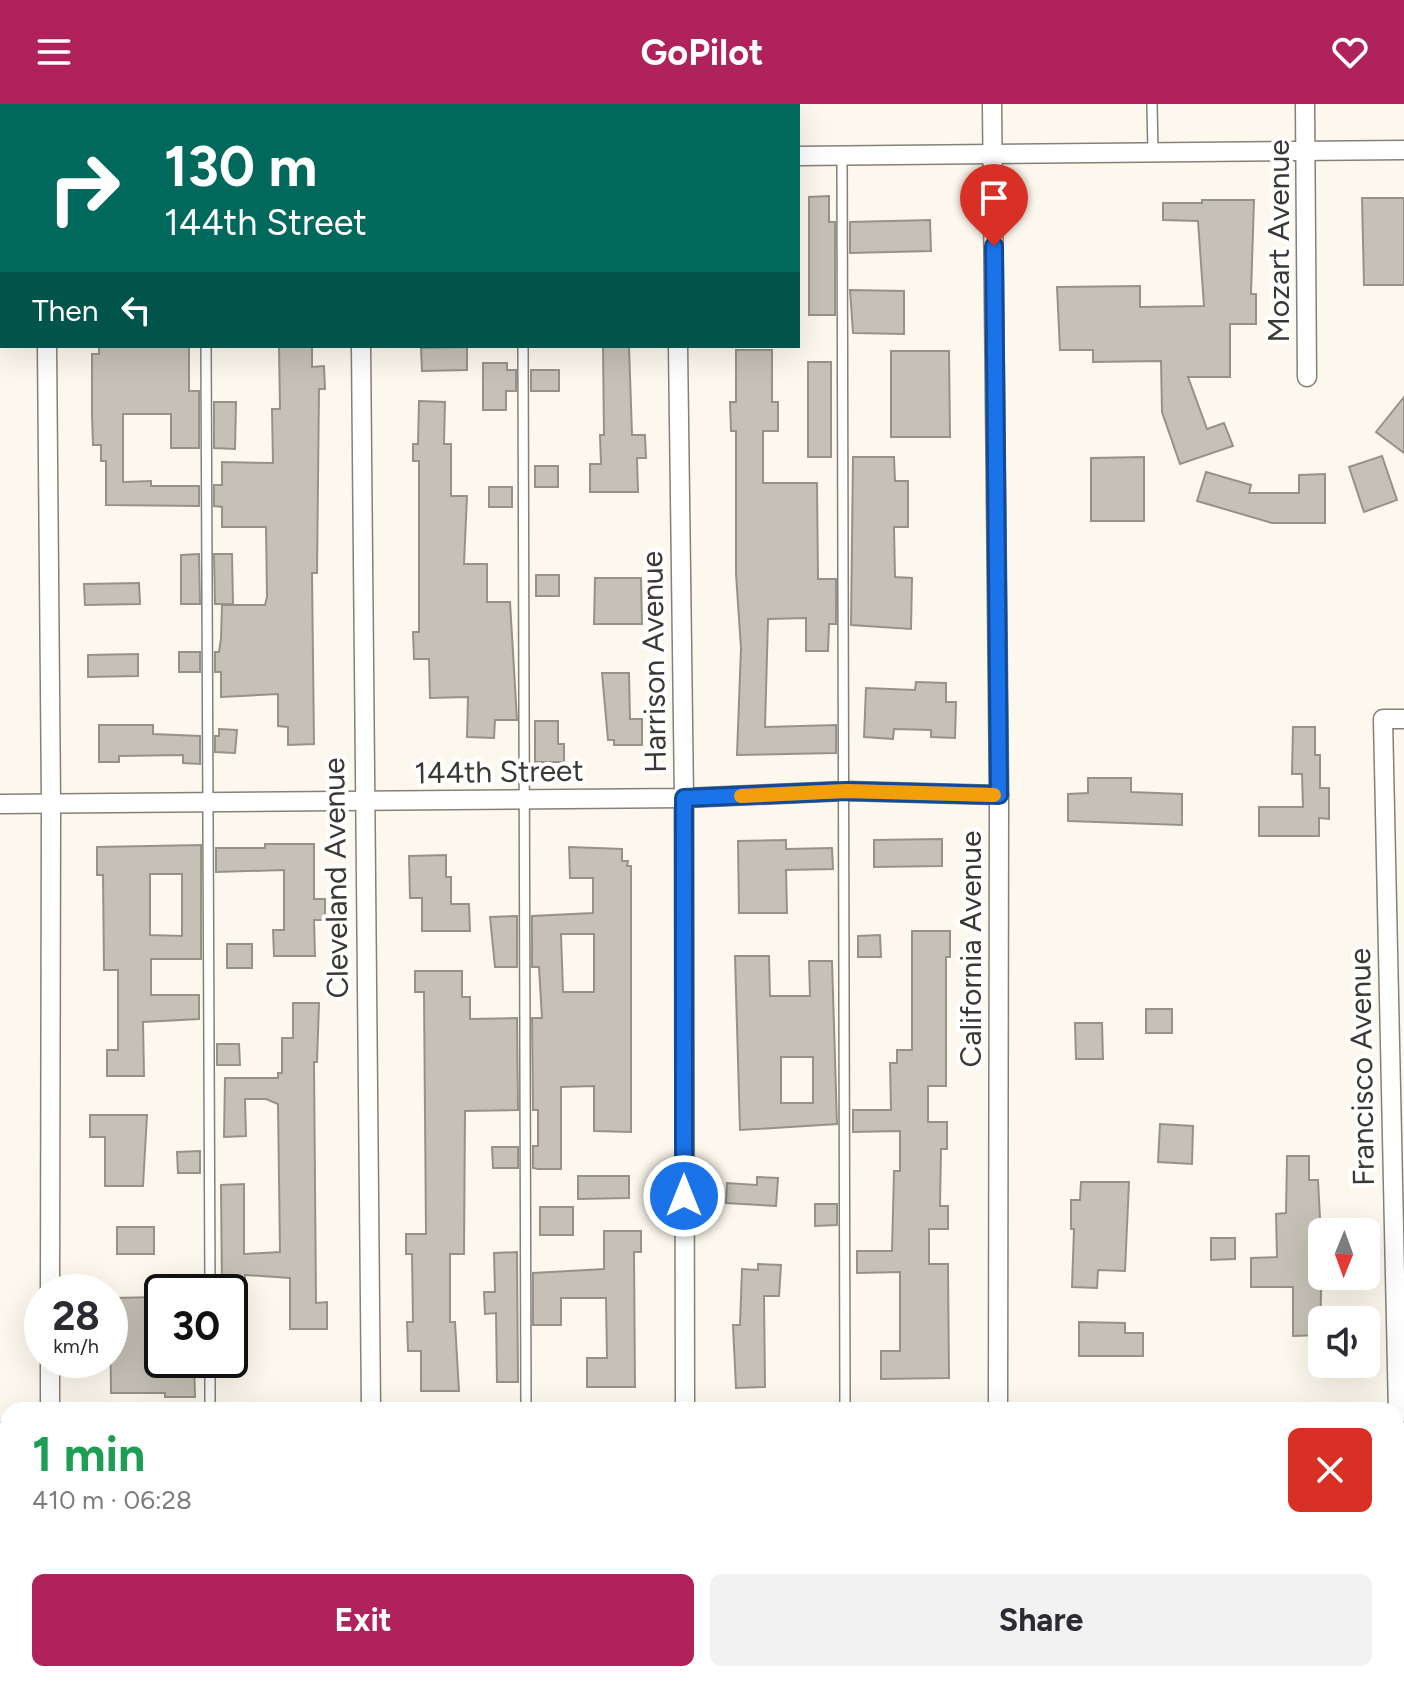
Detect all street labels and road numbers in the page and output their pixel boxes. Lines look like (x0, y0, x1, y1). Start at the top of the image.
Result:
street label: Mozart Avenue (1260, 139, 1297, 343)
street label: Harrison Avenue (633, 551, 674, 773)
street label: 144th Street (414, 752, 584, 791)
street label: Cleveland Avenue (315, 757, 356, 999)
street label: California Avenue (952, 831, 989, 1067)
street label: Francisco Avenue (1341, 948, 1382, 1186)

